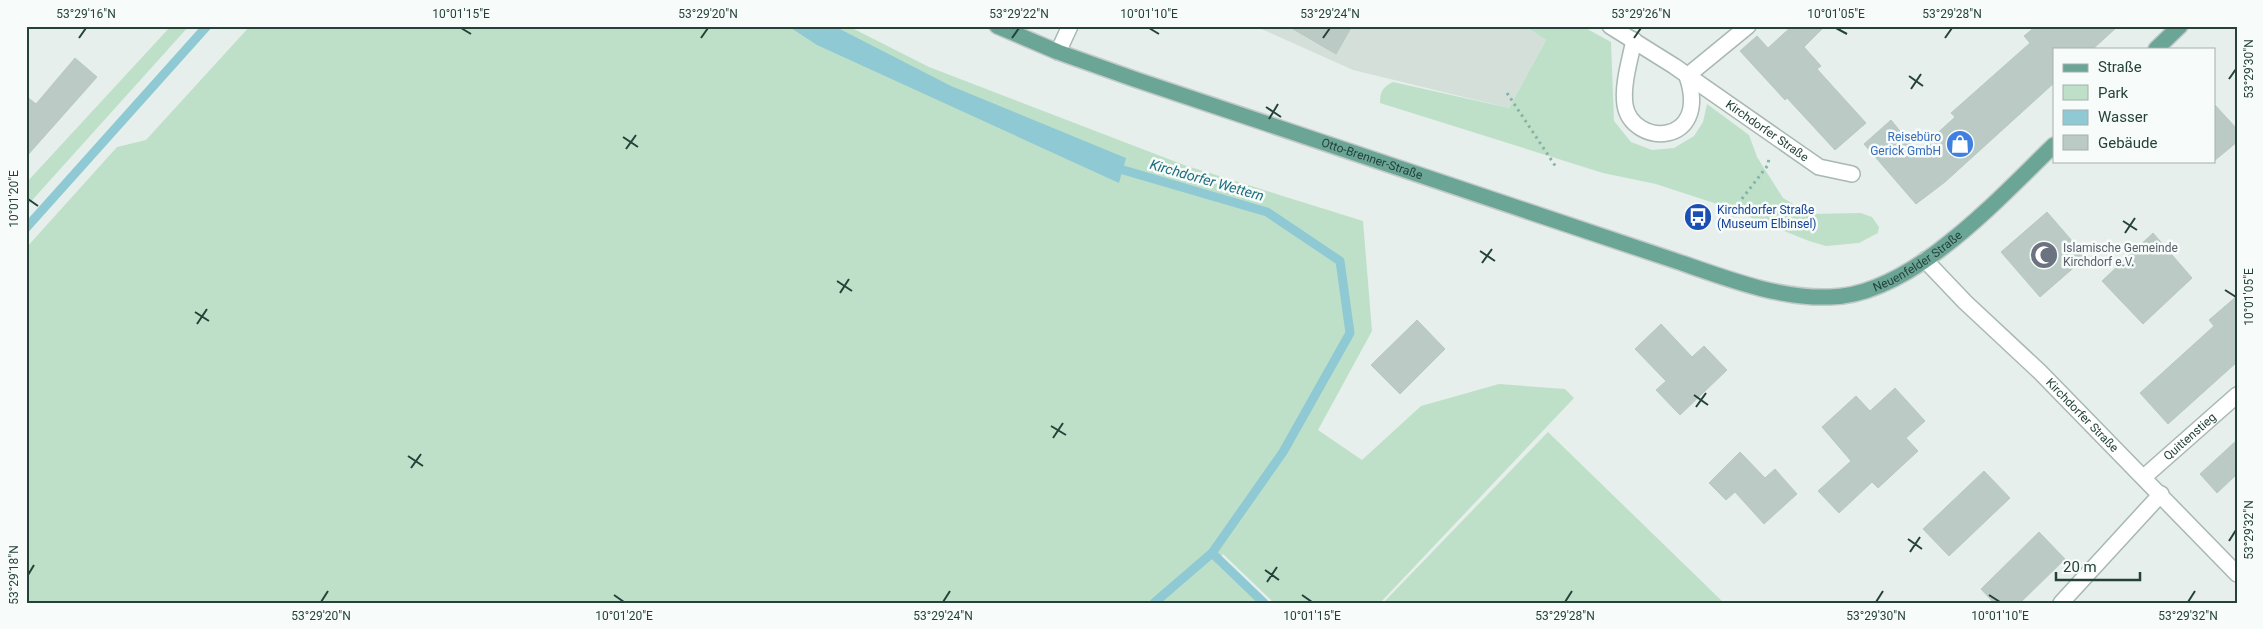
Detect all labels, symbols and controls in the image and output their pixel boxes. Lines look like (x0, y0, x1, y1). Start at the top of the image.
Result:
text: 53°29'16"N (56, 7, 116, 21)
text: 10°01'15"E (432, 7, 490, 21)
text: 53°29'20"N (678, 7, 738, 21)
text: 53°29'22"N (989, 7, 1049, 21)
text: 10°01'10"E (1120, 7, 1178, 21)
text: 53°29'24"N (1300, 7, 1360, 21)
text: 53°29'26"N (1611, 7, 1671, 21)
text: 10°01'05"E (1807, 7, 1865, 21)
text: 53°29'28"N (1922, 7, 1982, 21)
text: 53°29'30"N (2242, 39, 2256, 99)
legend (2053, 48, 2216, 162)
text: Straße (2098, 58, 2142, 76)
text: Park (2098, 84, 2129, 102)
street label: Kirchdorfer Straße (1723, 97, 1811, 165)
text: Wasser (2098, 108, 2148, 126)
shop icon: Reisebüro Gerick GmbH (1945, 129, 1975, 159)
place label: Reisebüro Gerick GmbH (1870, 130, 1941, 158)
text: Gebäude (2098, 134, 2157, 152)
street label: Otto-Brenner-Straße (1319, 135, 1424, 182)
water label: Kirchdorfer Wettern (1148, 156, 1266, 204)
text: 10°01'20"E (7, 170, 21, 228)
bus stop icon: Kirchdorfer Straße (Museum Elbinsel) (1683, 202, 1713, 232)
place label: Kirchdorfer Straße (Museum Elbinsel) (1717, 203, 1817, 231)
street label: Neuenfelder Straße (1871, 228, 1965, 295)
mosque icon: Islamische Gemeinde Kirchdorf e.V. (2029, 240, 2059, 270)
place label: Islamische Gemeinde Kirchdorf e.V. (2063, 241, 2178, 269)
text: 10°01'05"E (2242, 268, 2256, 326)
street label: Kirchdorfer Straße (2043, 375, 2121, 455)
street label: Quittenstieg (2161, 410, 2219, 463)
text: 53°29'32"N (2242, 500, 2256, 560)
text: 53°29'18"N (7, 545, 21, 605)
scale bar (2056, 549, 2139, 581)
text: 20 m (2063, 558, 2097, 576)
text: 53°29'20"N (291, 609, 351, 623)
text: 10°01'20"E (595, 609, 653, 623)
text: 53°29'24"N (913, 609, 973, 623)
text: 10°01'15"E (1283, 609, 1341, 623)
text: 53°29'28"N (1535, 609, 1595, 623)
text: 53°29'30"N (1846, 609, 1906, 623)
text: 10°01'10"E (1971, 609, 2029, 623)
text: 53°29'32"N (2158, 609, 2218, 623)

